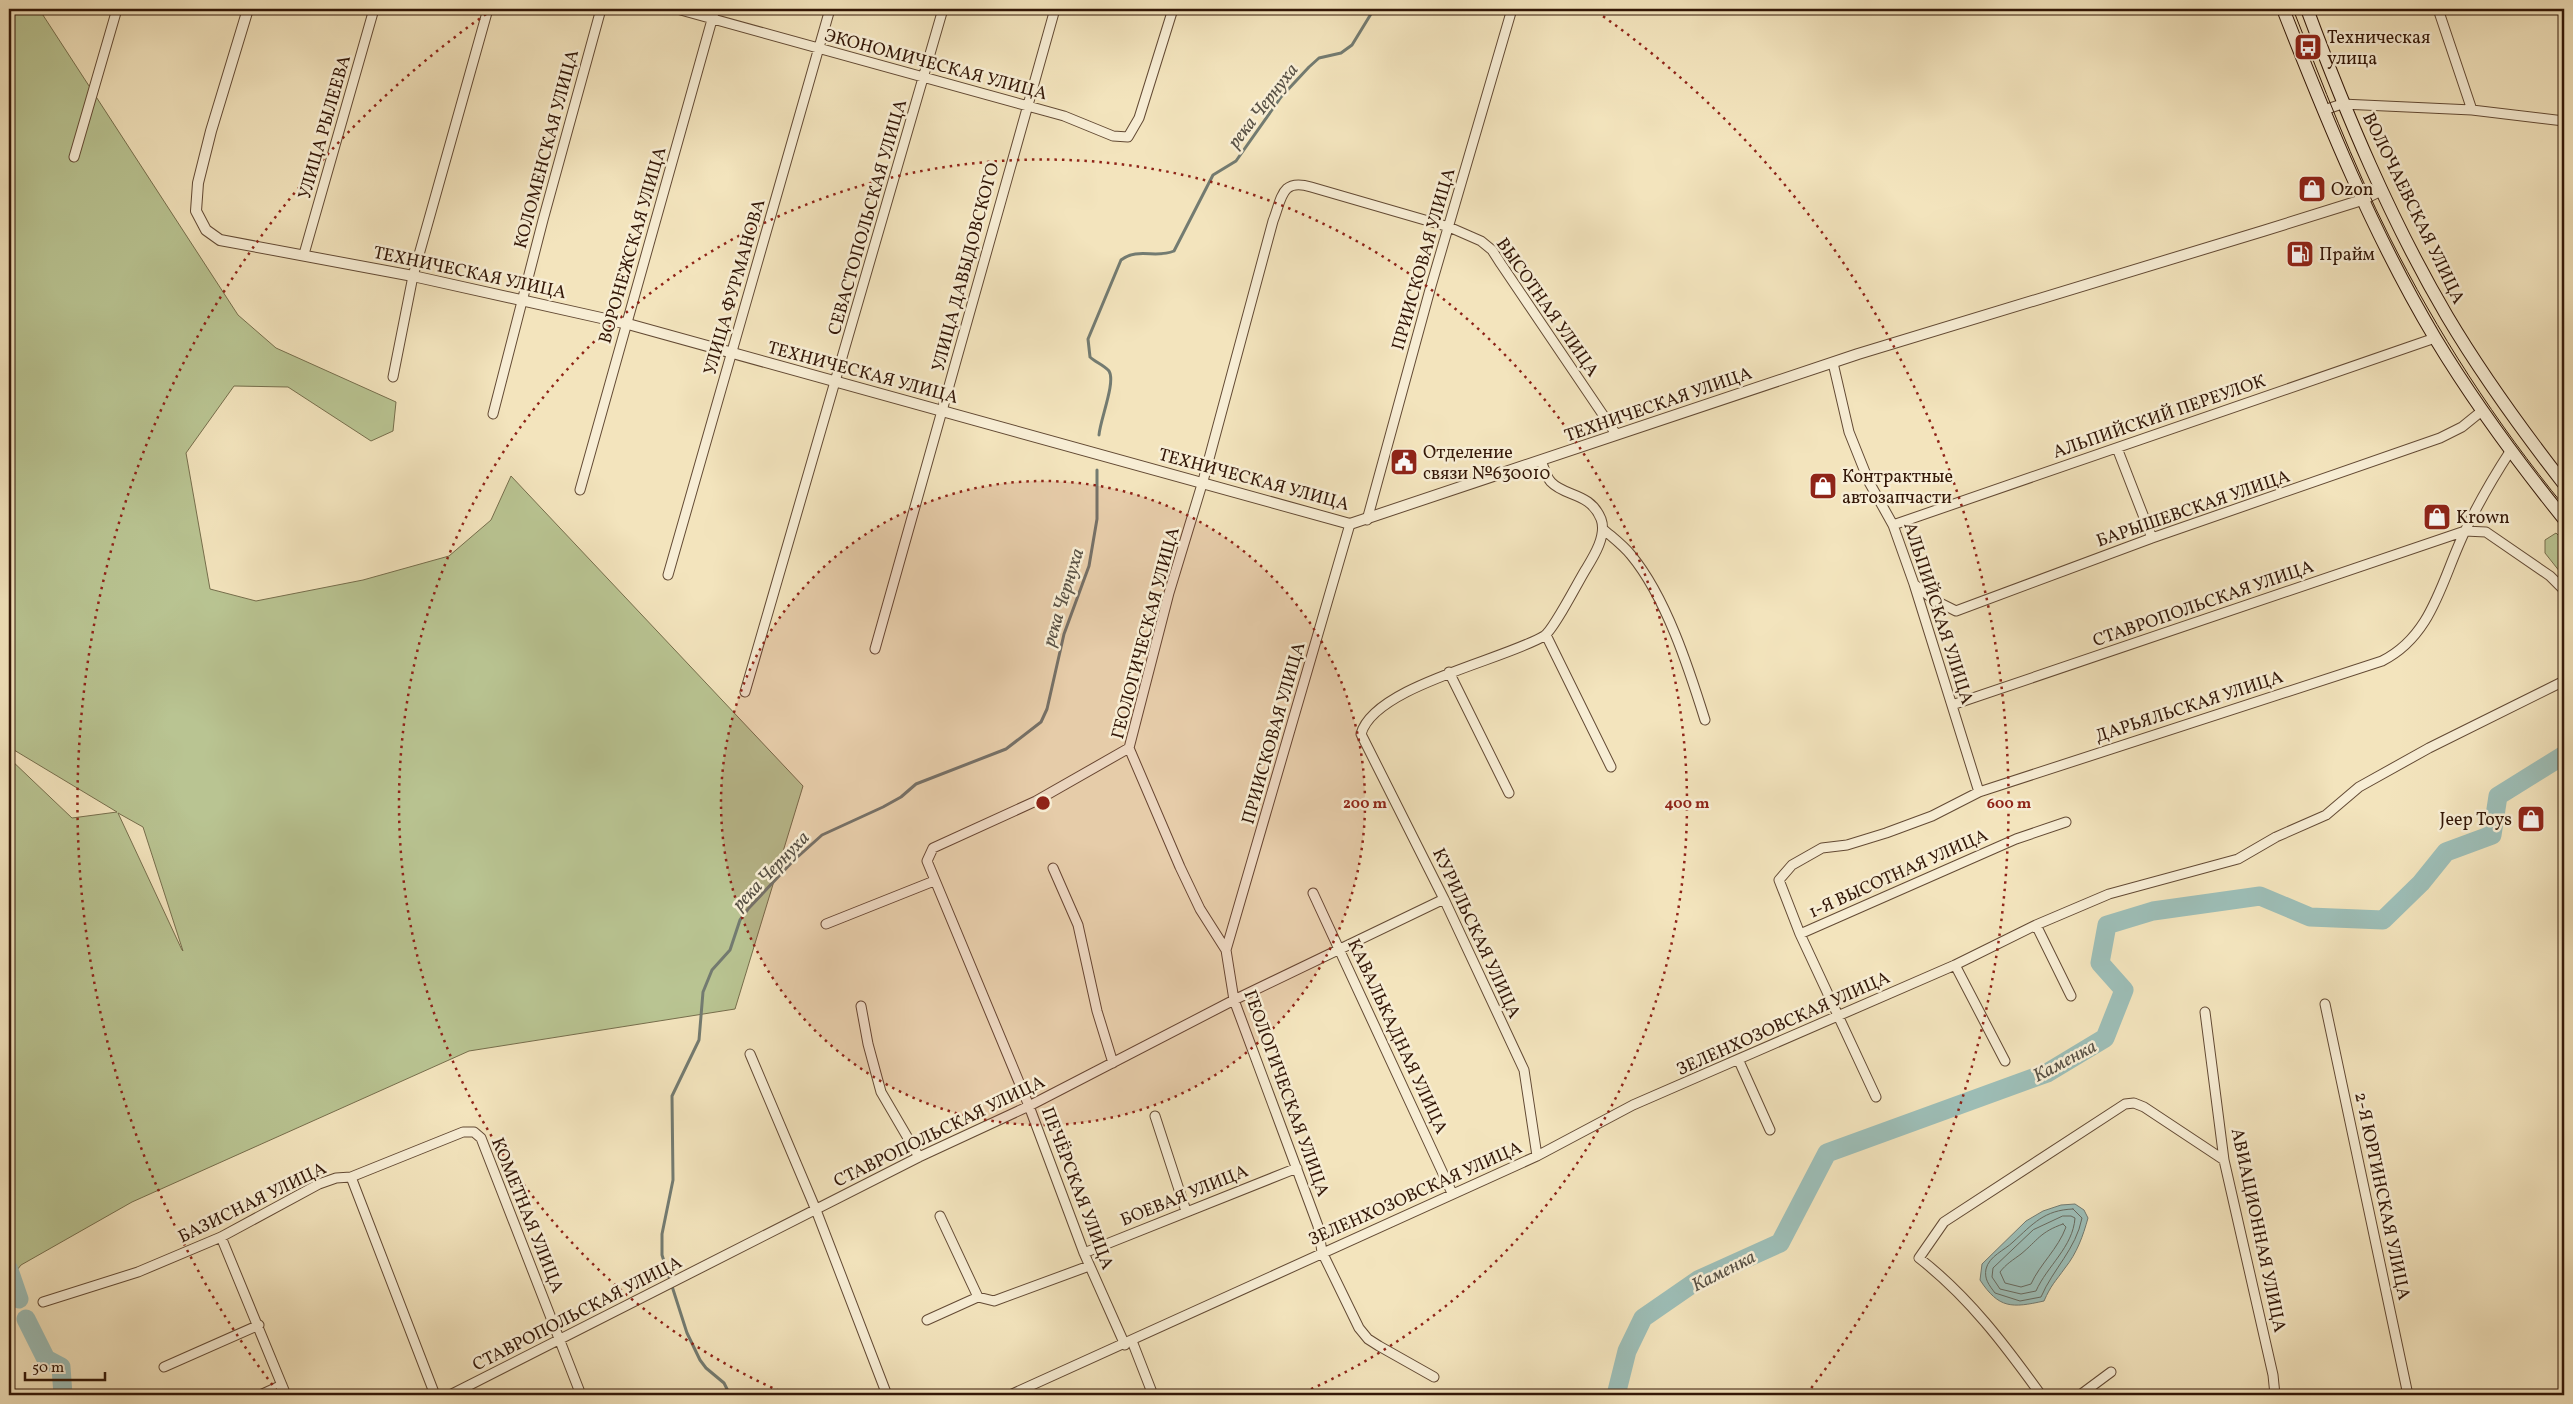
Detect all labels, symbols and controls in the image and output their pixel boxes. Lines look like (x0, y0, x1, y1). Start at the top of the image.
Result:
street label: ЭКОНОМИЧЕСКАЯ УЛИЦА (821, 24, 1050, 107)
place label: Техническая улица (2327, 26, 2430, 72)
bus stop icon: Техническая улица (2293, 32, 2323, 62)
street label: КОЛОМЕНСКАЯ УЛИЦА (509, 47, 586, 252)
street label: УЛИЦА РЫЛЕЕВА (293, 52, 358, 202)
water label: река Чернуха (1222, 58, 1305, 154)
street label: СЕВАСТОПОЛЬСКАЯ УЛИЦА (823, 96, 914, 338)
street label: ВОЛОЧАЕВСКАЯ УЛИЦА (2355, 109, 2470, 309)
street label: ВОРОНЕЖСКАЯ УЛИЦА (593, 144, 674, 347)
street label: УЛИЦА ДАВЫДОВСКОГО (927, 160, 1006, 375)
street label: ПРИИСКОВАЯ УЛИЦА (1386, 165, 1462, 353)
shop icon: Ozon (2297, 174, 2327, 204)
place label: Ozon (2331, 178, 2374, 203)
street label: УЛИЦА ФУРМАНОВА (698, 196, 773, 378)
street label: ВЫСОТНАЯ УЛИЦА (1489, 233, 1604, 383)
fuel station icon: Прайм (2285, 239, 2315, 269)
street label: ТЕХНИЧЕСКАЯ УЛИЦА (371, 241, 569, 306)
place label: Прайм (2319, 243, 2375, 268)
street label: ТЕХНИЧЕСКАЯ УЛИЦА (764, 336, 961, 411)
street label: ТЕХНИЧЕСКАЯ УЛИЦА (1561, 361, 1756, 449)
street label: АЛЬПИЙСКИЙ ПЕРЕУЛОК (2050, 369, 2269, 466)
place label: Отделение связи №630010 (1423, 441, 1550, 487)
street label: ТЕХНИЧЕСКАЯ УЛИЦА (1155, 443, 1352, 518)
public building icon: Отделение связи №630010 (1389, 447, 1419, 477)
street label: БАРЫШЕВСКАЯ УЛИЦА (2093, 464, 2294, 554)
place label: Контрактные автозапчасти (1842, 465, 1953, 511)
shop icon: Контрактные автозапчасти (1808, 471, 1838, 501)
shop icon: Krown (2422, 502, 2452, 532)
place label: Krown (2456, 506, 2510, 531)
street label: АЛЬПИЙСКАЯ УЛИЦА (1896, 519, 1979, 708)
street label: ГЕОЛОГИЧЕСКАЯ УЛИЦА (1106, 524, 1187, 742)
water label: река Чернуха (1037, 545, 1091, 650)
street label: СТАВРОПОЛЬСКАЯ УЛИЦА (2090, 555, 2318, 654)
street label: ПРИИСКОВАЯ УЛИЦА (1236, 639, 1312, 827)
street label: ДАРЬЯЛЬСКАЯ УЛИЦА (2092, 665, 2287, 750)
centre of rings (1034, 794, 1052, 812)
text: 200 m (1343, 794, 1387, 815)
text: 400 m (1665, 794, 1710, 815)
text: 600 m (1987, 794, 2032, 815)
shop icon: Jeep Toys (2516, 804, 2546, 834)
place label: Jeep Toys (2440, 808, 2512, 833)
street label: 1-Я ВЫСОТНАЯ УЛИЦА (1805, 823, 1993, 925)
water label: река Чернуха (727, 826, 816, 917)
street label: КУРИЛЬСКАЯ УЛИЦА (1425, 844, 1526, 1023)
street label: КАВАЛЬКАДНАЯ УЛИЦА (1340, 935, 1453, 1139)
street label: ЗЕЛЕНХОЗОВСКАЯ УЛИЦА (1673, 966, 1895, 1083)
street label: ГЕОЛОГИЧЕСКАЯ УЛИЦА (1236, 987, 1335, 1201)
water label: Каменка (2028, 1034, 2101, 1089)
street label: СТАВРОПОЛЬСКАЯ УЛИЦА (830, 1070, 1050, 1194)
street label: 2-Я ЮРГИНСКАЯ УЛИЦА (2347, 1090, 2416, 1303)
street label: ПЕЧЁРСКАЯ УЛИЦА (1034, 1104, 1119, 1274)
street label: АВИАЦИОННАЯ УЛИЦА (2224, 1126, 2291, 1335)
street label: КОМЕТНАЯ УЛИЦА (484, 1134, 569, 1297)
street label: ЗЕЛЕНХОЗОВСКАЯ УЛИЦА (1305, 1136, 1527, 1253)
street label: БАЗИСНАЯ УЛИЦА (174, 1156, 331, 1250)
street label: БОЕВАЯ УЛИЦА (1117, 1159, 1253, 1233)
water label: Каменка (1687, 1245, 1760, 1299)
street label: СТАВРОПОЛЬСКАЯ УЛИЦА (469, 1250, 687, 1378)
scale bar (25, 1349, 105, 1381)
text: 50 m (32, 1358, 64, 1379)

